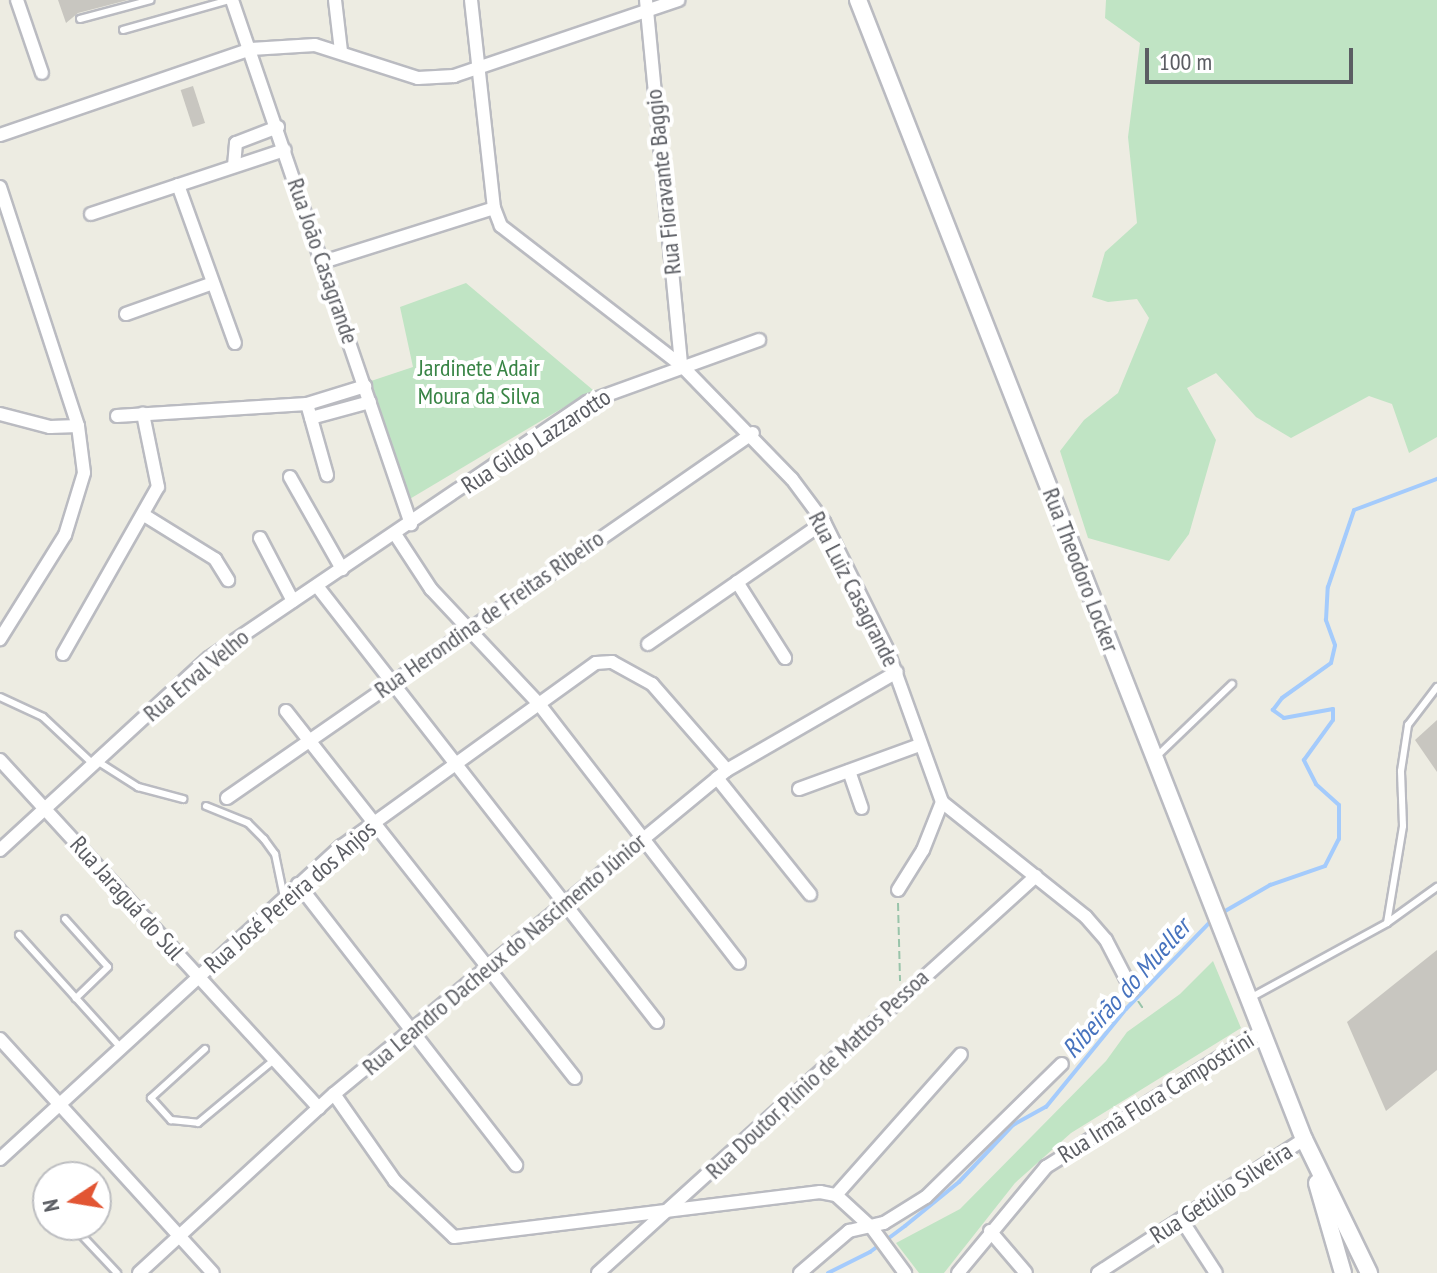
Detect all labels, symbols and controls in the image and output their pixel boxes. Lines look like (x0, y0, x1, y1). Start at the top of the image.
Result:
scale bar (1149, 32, 1357, 82)
text: 100 m (1159, 46, 1212, 77)
street label: Rua Fioravante Baggio (639, 88, 687, 276)
street label: Rua João Casagrande (281, 174, 365, 348)
park label: Jardinete Adair Moura da Silva (418, 354, 540, 410)
street label: Rua Gildo Lazzarotto (456, 382, 616, 500)
street label: Rua Theodoro Locker (1036, 484, 1126, 656)
street label: Rua Luiz Casagrande (802, 506, 906, 672)
street label: Rua Herondina de Freitas Ribeiro (369, 524, 609, 704)
street label: Rua Erval Velho (137, 622, 255, 728)
street label: Rua José Pereira dos Anjos (198, 814, 382, 980)
street label: Rua Leandro Dacheux do Nascimento Júnior (356, 827, 652, 1081)
street label: Rua Jaraguá do Sul (64, 830, 190, 966)
water label: Ribeirão do Mueller (1055, 912, 1197, 1064)
street label: Rua Doutor Plínio de Mattos Pessoa (700, 963, 934, 1185)
street label: Rua Irmã Flora Campostrini (1053, 1025, 1259, 1169)
street label: Rua Getúlio Silveira (1145, 1136, 1297, 1250)
north arrow (32, 1161, 112, 1241)
text: N (36, 1197, 65, 1214)

